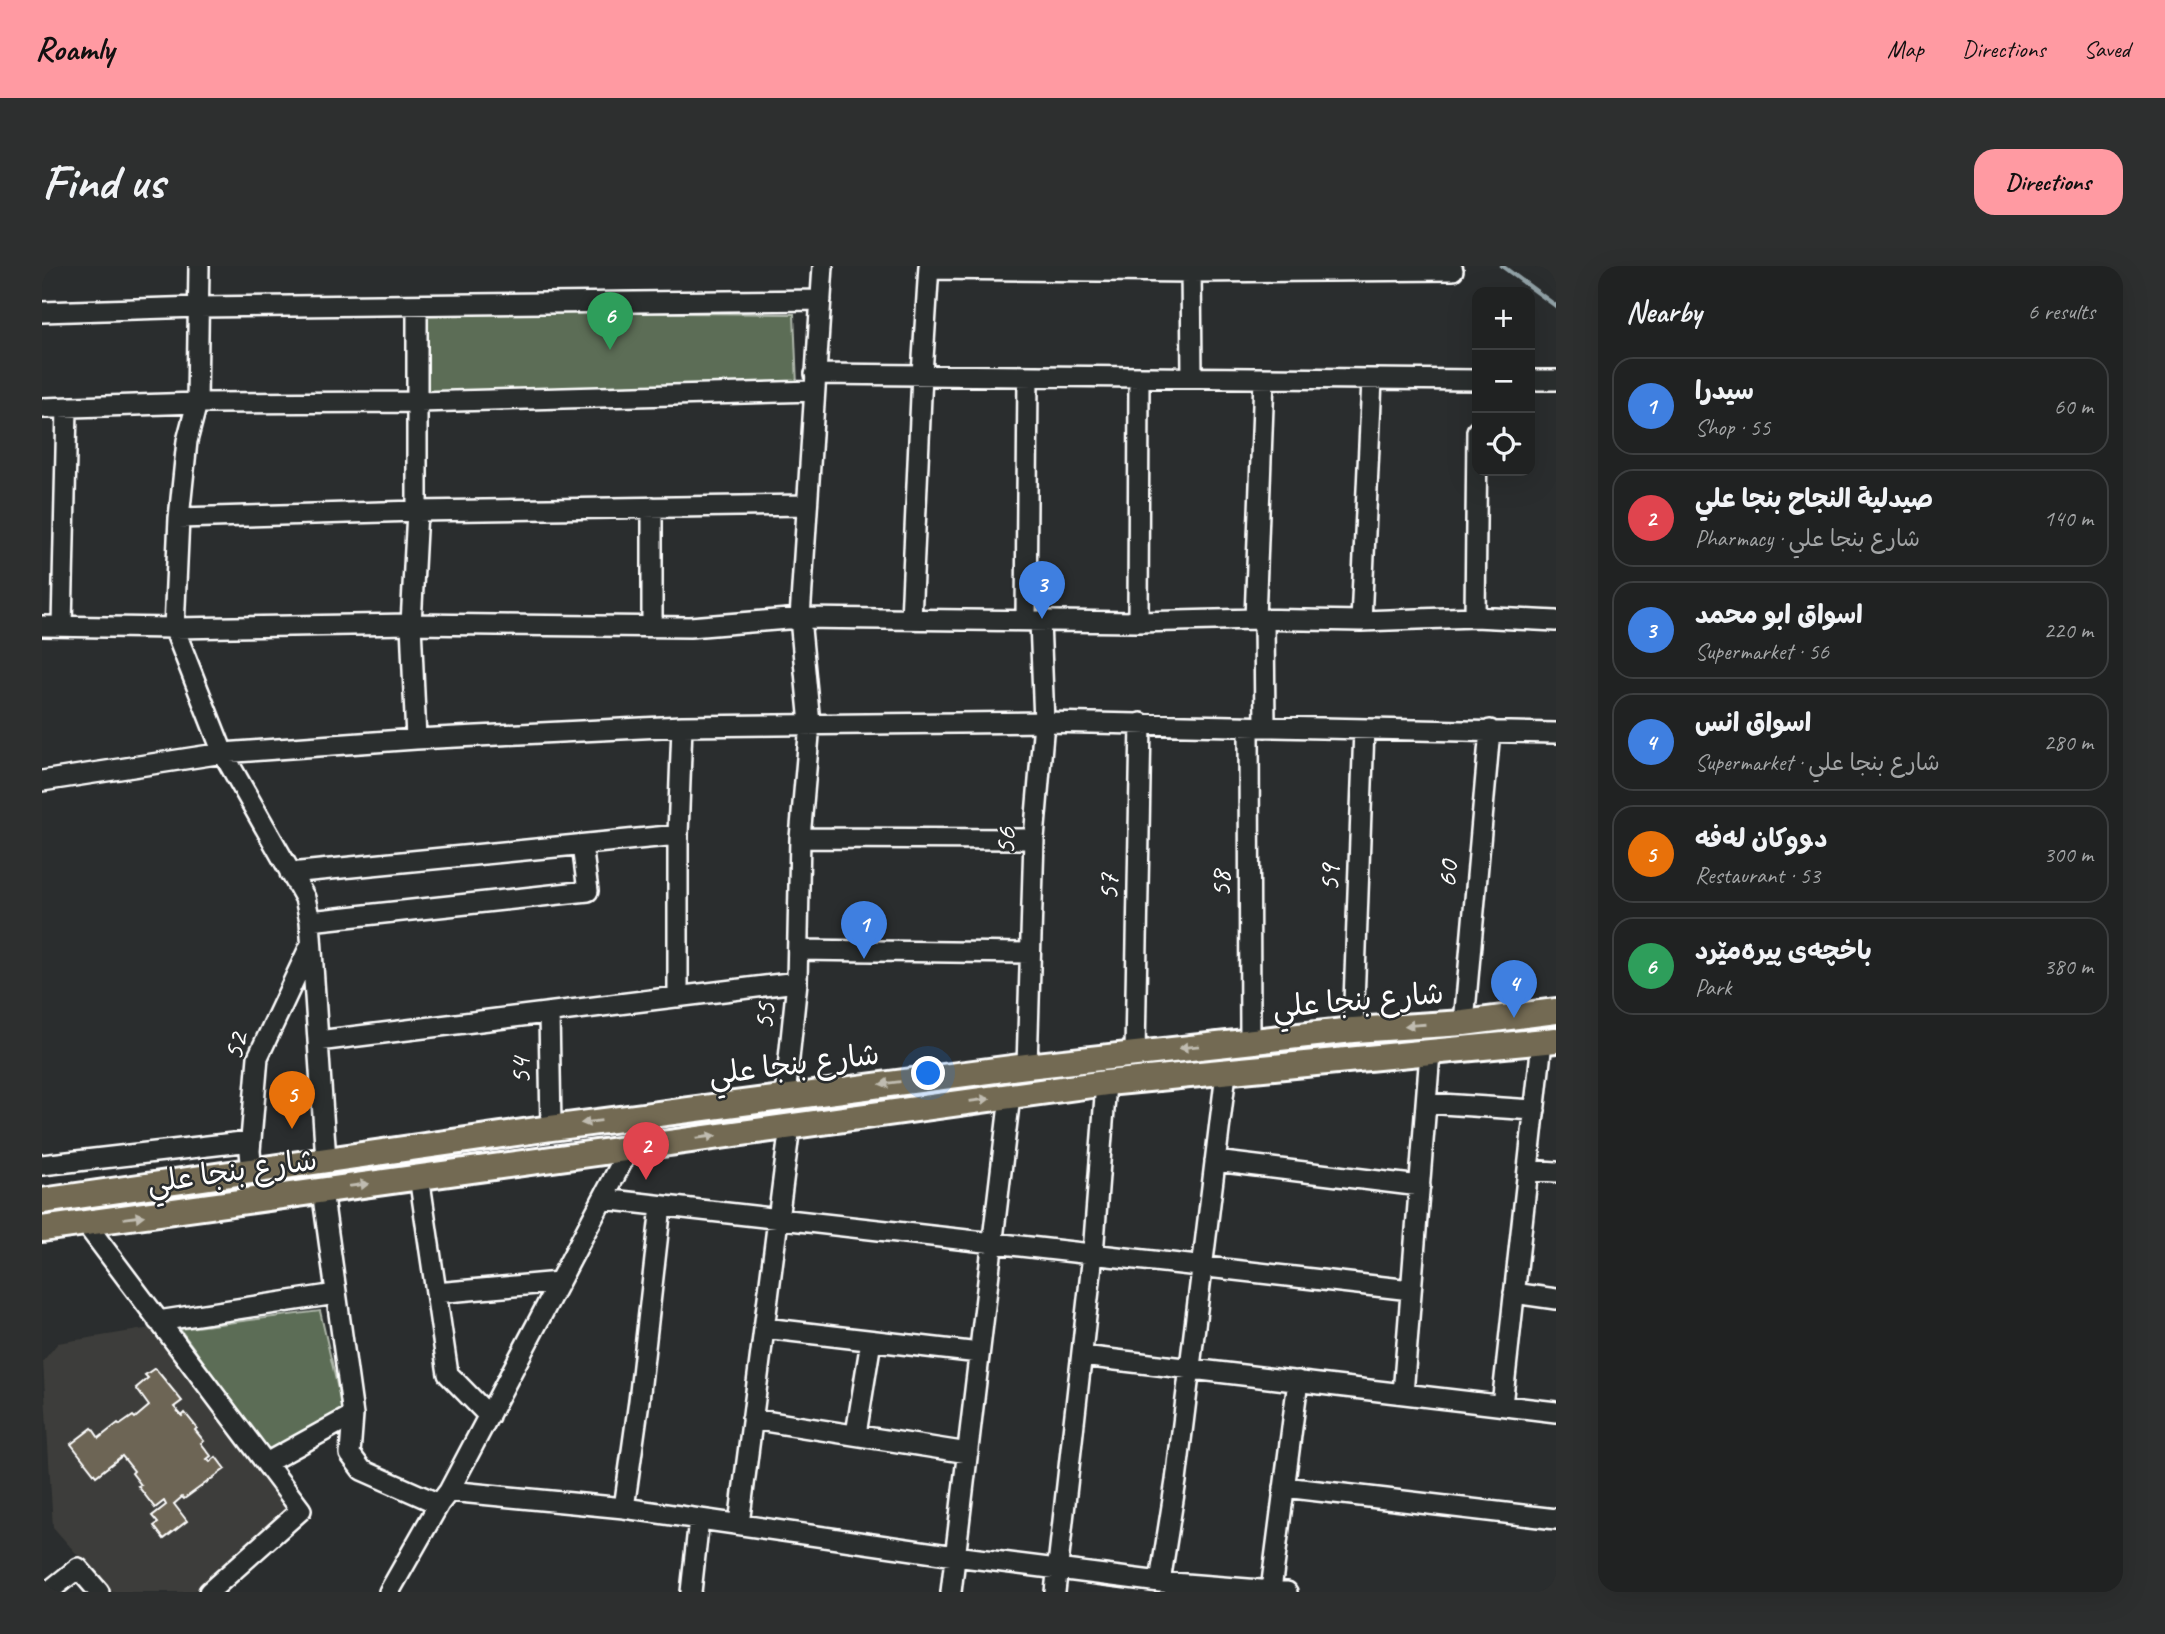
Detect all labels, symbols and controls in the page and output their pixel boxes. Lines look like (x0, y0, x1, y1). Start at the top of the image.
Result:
text: Roamly (35, 28, 114, 70)
text: Map (1887, 34, 1924, 64)
text: Directions (1962, 34, 2045, 64)
text: Saved (2083, 34, 2130, 64)
button: Directions (1974, 149, 2123, 215)
text: Find us (42, 151, 164, 213)
map controls (1472, 287, 1535, 476)
button: + (1472, 287, 1535, 350)
pin: 6 (587, 292, 633, 350)
text: Nearby (1626, 293, 1702, 331)
text: 6 results (2028, 297, 2095, 326)
button: − (1472, 350, 1535, 413)
text: سيدرا (1695, 374, 1754, 407)
text: 1 (1646, 392, 1656, 421)
text: 60 m (2054, 392, 2093, 421)
button: locate (1472, 413, 1535, 476)
text: Shop · 55 (1695, 413, 1770, 442)
text: صيدلية النجاح بنجا علي (1695, 482, 1933, 515)
text: 2 (1646, 504, 1656, 533)
text: 140 m (2044, 504, 2093, 533)
text: Pharmacy · شارع بنجا علي (1695, 524, 1920, 553)
pin: 3 (1019, 561, 1065, 619)
text: اسواق ابو محمد (1695, 598, 1863, 631)
text: 3 (1646, 616, 1656, 645)
text: 220 m (2044, 616, 2093, 645)
text: Supermarket · 56 (1695, 637, 1829, 666)
text: اسواق انس (1695, 706, 1811, 739)
text: 4 (1646, 728, 1656, 757)
text: 280 m (2044, 728, 2093, 757)
text: Supermarket · شارع بنجا علي (1695, 748, 1940, 777)
text: دووكان لەفە (1695, 822, 1828, 855)
street label: 56 (985, 825, 1025, 855)
text: 5 (1646, 840, 1656, 869)
text: 300 m (2044, 840, 2093, 869)
street label: 60 (1427, 856, 1467, 889)
street label: 59 (1310, 861, 1349, 892)
text: Restaurant · 53 (1695, 861, 1820, 890)
street label: 58 (1201, 868, 1239, 898)
street label: 57 (1089, 872, 1127, 901)
pin: 1 (841, 901, 887, 959)
text: باخچەی پیرەمێرد (1695, 934, 1872, 967)
text: 6 (1646, 952, 1656, 981)
text: 380 m (2044, 952, 2093, 981)
pin: 4 (1491, 960, 1537, 1018)
text: Park (1695, 973, 1731, 1002)
street label: شارع بنجا علي (1271, 974, 1446, 1033)
street label: 55 (744, 999, 784, 1031)
one-way arrow (1404, 1020, 1426, 1031)
street label: 52 (213, 1025, 258, 1064)
street label: شارع بنجا علي (707, 1035, 882, 1100)
one-way arrow (1177, 1042, 1199, 1053)
street label: 54 (501, 1055, 539, 1085)
your location (911, 1056, 945, 1090)
pin: 5 (269, 1071, 315, 1129)
one-way arrow (879, 1078, 901, 1089)
one-way arrow (969, 1094, 991, 1105)
one-way arrow (580, 1117, 602, 1128)
pin: 2 (623, 1122, 669, 1180)
one-way arrow (695, 1131, 717, 1142)
street label: شارع بنجا علي (144, 1140, 321, 1209)
one-way arrow (348, 1179, 370, 1190)
one-way arrow (123, 1211, 145, 1222)

